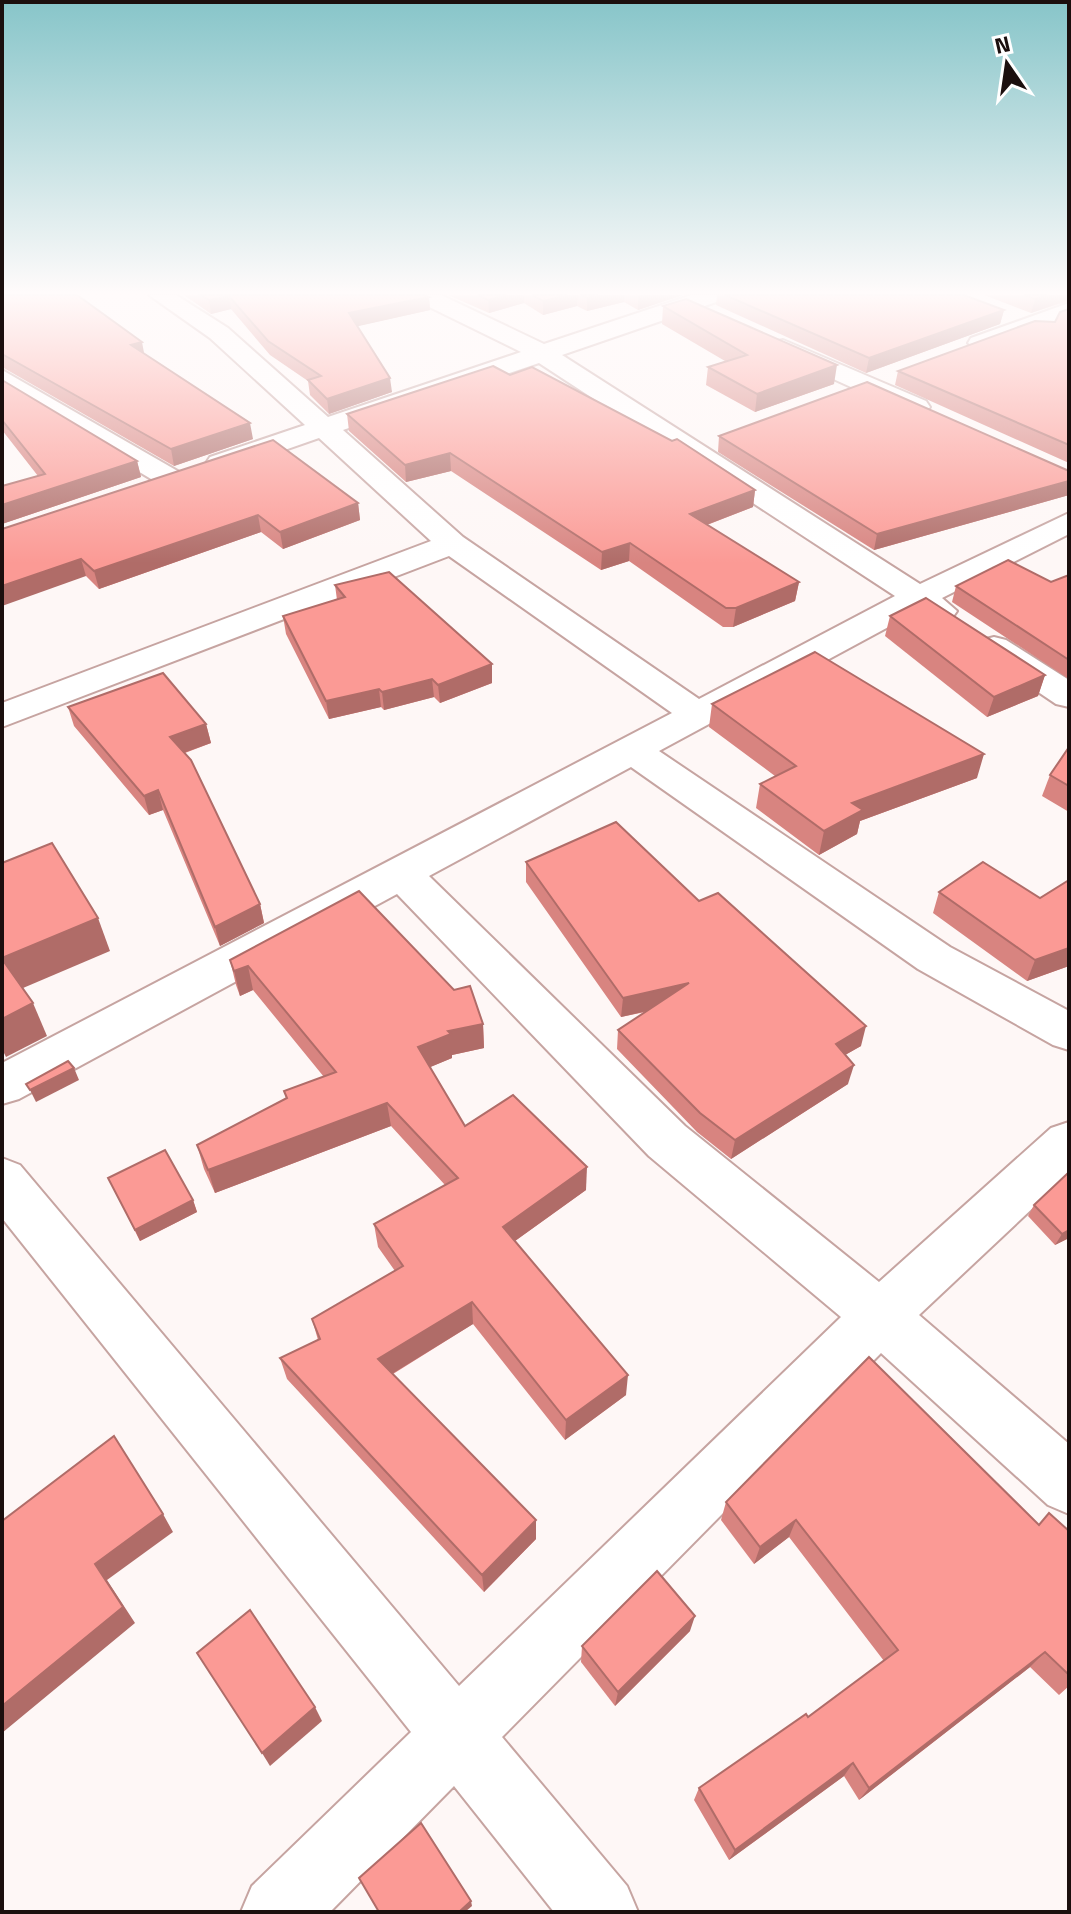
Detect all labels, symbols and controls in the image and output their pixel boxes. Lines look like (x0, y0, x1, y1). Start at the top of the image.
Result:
north arrow (967, 24, 1047, 104)
text: N (991, 26, 1014, 63)

